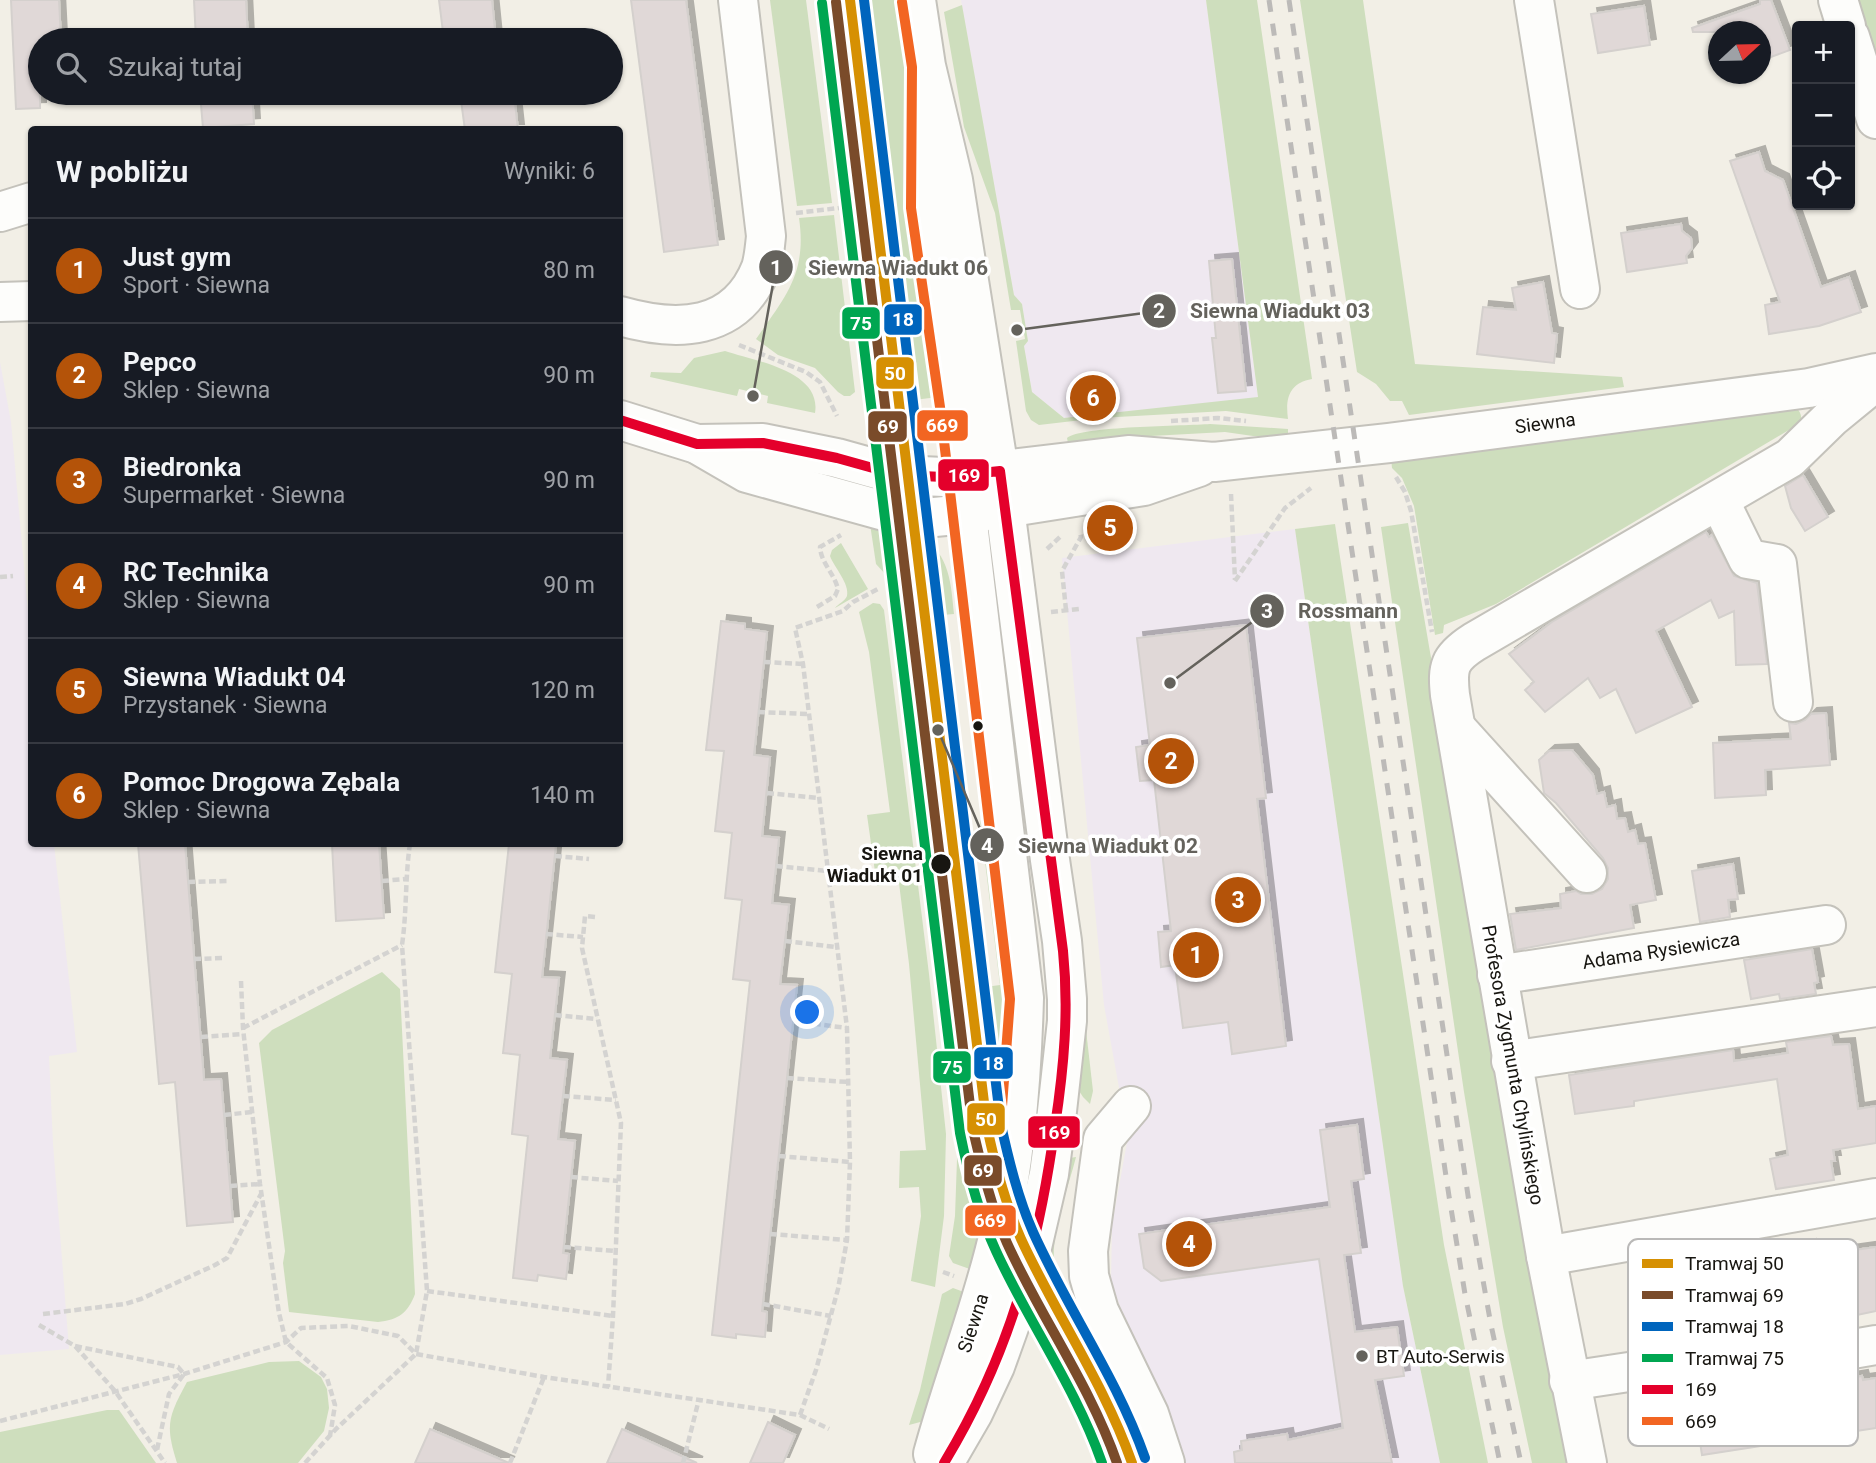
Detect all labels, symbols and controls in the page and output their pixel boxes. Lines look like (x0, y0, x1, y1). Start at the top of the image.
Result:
north arrow (1708, 21, 1771, 84)
map controls (1792, 21, 1855, 210)
button: + (1792, 21, 1855, 84)
search box (28, 28, 623, 105)
icon: search (52, 48, 90, 86)
text: Szukaj tutaj (108, 52, 242, 82)
button: − (1792, 84, 1855, 147)
button: locate (1792, 147, 1855, 210)
text: W pobliżu (56, 154, 188, 189)
text: Wyniki: 6 (504, 158, 595, 185)
text: Just gym (123, 242, 231, 272)
callout: Siewna Wiadukt 06 (759, 246, 1002, 288)
text: 1 (770, 256, 782, 280)
text: Siewna Wiadukt 06 (808, 256, 988, 280)
text: 1 (72, 257, 86, 284)
text: 80 m (543, 257, 595, 284)
text: Sport · Siewna (123, 272, 270, 299)
callout: Siewna Wiadukt 03 (1141, 290, 1384, 332)
text: 2 (1153, 299, 1165, 323)
text: Siewna Wiadukt 03 (1190, 299, 1370, 323)
line badge: 18 (883, 303, 923, 336)
line badge: 75 (841, 306, 881, 340)
text: 18 (892, 308, 914, 331)
text: 75 (850, 312, 872, 335)
text: Pepco (123, 347, 196, 377)
line badge: 50 (875, 356, 915, 390)
text: 2 (72, 362, 86, 389)
text: 90 m (543, 362, 595, 389)
text: 50 (884, 362, 906, 385)
pin: 6 (1070, 372, 1116, 424)
text: Sklep · Siewna (123, 377, 270, 404)
street label: Siewna (1513, 407, 1577, 438)
line badge: 669 (916, 409, 969, 442)
line badge: 69 (867, 410, 908, 443)
text: 669 (926, 414, 958, 437)
text: 69 (877, 415, 899, 438)
text: Biedronka (123, 452, 241, 482)
line badge: 169 (937, 458, 990, 492)
text: 169 (948, 464, 980, 487)
text: 3 (72, 467, 86, 494)
text: 90 m (543, 467, 595, 494)
text: Supermarket · Siewna (123, 482, 345, 509)
pin: 5 (1087, 502, 1133, 554)
text: RC Technika (123, 557, 269, 587)
text: 4 (72, 572, 86, 599)
text: 90 m (543, 572, 595, 599)
text: Sklep · Siewna (123, 587, 270, 614)
callout: Rossmann (1249, 590, 1412, 632)
text: 3 (1261, 599, 1273, 623)
text: Rossmann (1298, 599, 1398, 623)
text: Siewna Wiadukt 04 (123, 662, 346, 692)
text: 5 (72, 677, 86, 704)
text: 120 m (530, 677, 595, 704)
text: Przystanek · Siewna (123, 692, 327, 719)
unlabelled marker (971, 719, 985, 733)
pin: 2 (1148, 735, 1194, 787)
text: Pomoc Drogowa Zębala (123, 767, 400, 797)
text: 6 (72, 782, 86, 809)
text: 140 m (530, 782, 595, 809)
text: Sklep · Siewna (123, 797, 270, 824)
callout: Siewna Wiadukt 02 (969, 824, 1212, 866)
text: 4 (981, 834, 993, 858)
text: Siewna Wiadukt 02 (1018, 834, 1198, 858)
place label: Siewna Wiadukt 01 (827, 842, 923, 887)
marker: Siewna Wiadukt 01 (929, 852, 953, 876)
pin: 3 (1215, 874, 1261, 926)
street label: Profesora Zygmunta Chylińskiego (1477, 923, 1549, 1207)
street label: Adama Rysiewicza (1581, 927, 1741, 973)
pin: 1 (1173, 929, 1219, 981)
your location (790, 995, 824, 1029)
line badge: 18 (973, 1046, 1014, 1080)
line badge: 75 (932, 1050, 972, 1084)
text: 18 (982, 1052, 1004, 1075)
text: 75 (941, 1056, 963, 1079)
line badge: 50 (966, 1102, 1006, 1136)
text: 50 (975, 1108, 997, 1131)
line badge: 169 (1027, 1115, 1081, 1149)
text: 169 (1038, 1121, 1070, 1144)
line badge: 69 (963, 1154, 1003, 1187)
text: 69 (972, 1159, 994, 1182)
line badge: 669 (964, 1204, 1017, 1237)
text: 669 (974, 1209, 1006, 1232)
pin: 4 (1166, 1218, 1212, 1270)
legend (1628, 1239, 1858, 1446)
text: Tramwaj 50 (1685, 1252, 1784, 1275)
text: Tramwaj 69 (1685, 1284, 1784, 1307)
street label: Siewna (953, 1290, 993, 1356)
text: Tramwaj 18 (1685, 1315, 1784, 1338)
place label: BT Auto-Serwis (1376, 1345, 1505, 1368)
text: Tramwaj 75 (1685, 1347, 1784, 1370)
marker: BT Auto-Serwis (1354, 1348, 1370, 1364)
text: 169 (1685, 1378, 1717, 1401)
text: 669 (1685, 1410, 1717, 1433)

